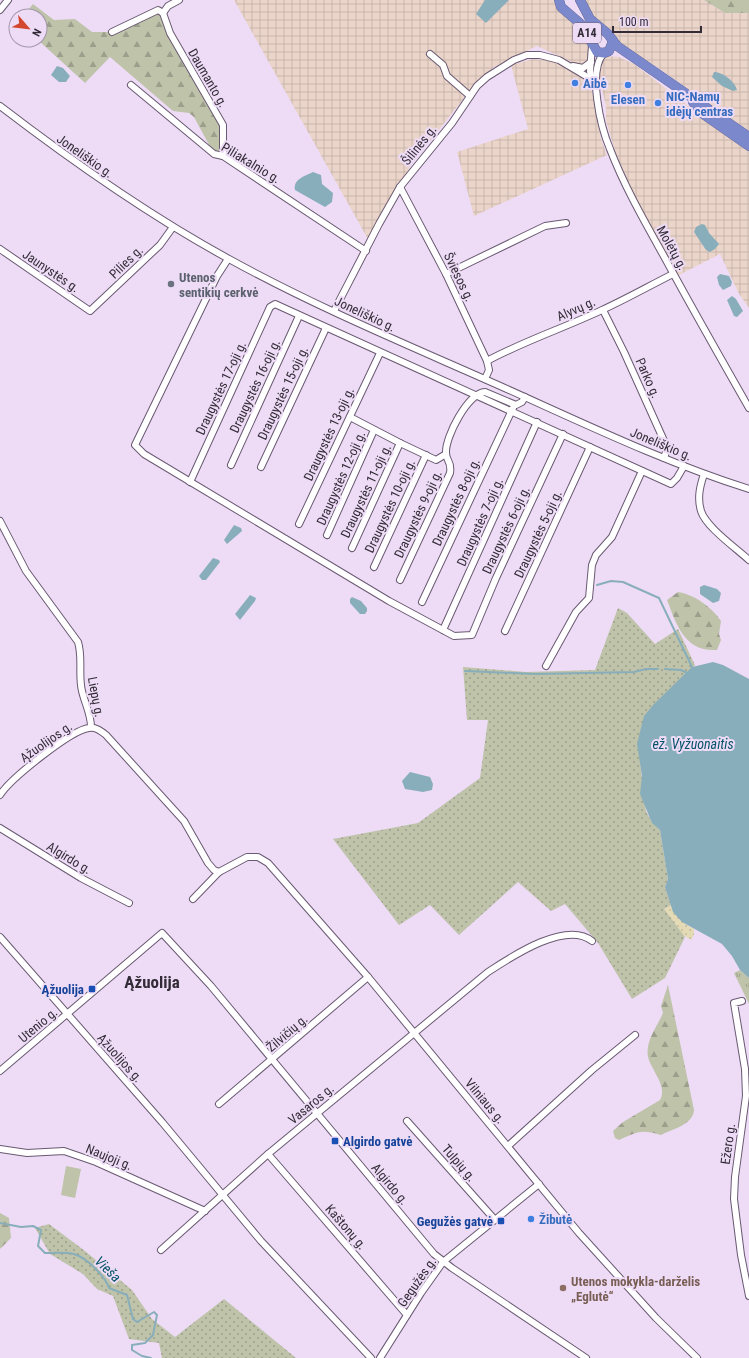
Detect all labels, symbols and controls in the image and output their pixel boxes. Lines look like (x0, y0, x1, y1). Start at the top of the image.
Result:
north arrow (8, 8, 48, 48)
scale bar (613, 8, 701, 34)
text: 100 m (619, 15, 649, 29)
road number: A14 (573, 23, 601, 43)
text: N (29, 26, 44, 39)
street label: Daumanto g. (185, 46, 231, 110)
place label: Aibė (583, 76, 607, 91)
marker: Aibė (570, 78, 580, 88)
marker: Elesen (623, 80, 633, 90)
place label: NIC-Namų idėjų centras (666, 89, 733, 119)
place label: Elesen (611, 92, 645, 107)
marker: NIC-Namų idėjų centras (653, 98, 663, 108)
street label: Šilinės g. (398, 122, 440, 168)
street label: Joneliškio g. (54, 131, 116, 181)
street label: Piliakalnio g. (219, 140, 283, 186)
street label: Molėtų g. (654, 223, 690, 273)
street label: Pilies g. (106, 242, 146, 282)
street label: Jaunystės g. (20, 247, 82, 295)
street label: Šviesos g. (441, 250, 477, 304)
place label: Utenos sentikių cerkvė (179, 270, 258, 300)
marker: Utenos sentikių cerkvė (166, 279, 176, 289)
street label: Joneliškio g. (332, 293, 398, 335)
street label: Alyvų g. (554, 294, 598, 324)
street label: Draugystės 16-oji g. (227, 337, 283, 435)
street label: Draugystės 17-oji g. (193, 339, 249, 437)
street label: Draugystės 15-oji g. (255, 344, 311, 442)
street label: Parko g. (632, 356, 664, 400)
street label: Draugystės 13-oji g. (301, 385, 357, 483)
street label: Joneliškio g. (628, 424, 694, 464)
street label: Draugystės 12-oji g. (313, 429, 369, 527)
street label: Draugystės 11-oji g. (338, 442, 394, 540)
street label: Draugystės 8-oji g. (429, 456, 483, 548)
street label: Draugystės 10-oji g. (362, 457, 418, 555)
street label: Draugystės 9-oji g. (391, 468, 445, 560)
street label: Draugystės 7-oji g. (454, 475, 506, 569)
street label: Draugystės 6-oji g. (479, 484, 533, 576)
street label: Draugystės 5-oji g. (511, 488, 565, 580)
street label: Liepų g. (85, 676, 107, 718)
street label: Ąžuolijos g. (17, 719, 75, 765)
water label: ež. Vyžuonaitis (652, 736, 734, 752)
street label: Algirdo g. (44, 839, 94, 877)
district label: Ąžuolija (124, 972, 180, 992)
place label: Ąžuolija (42, 982, 84, 997)
marker: Ąžuolija (87, 984, 97, 994)
street label: Utenio g. (16, 1005, 60, 1045)
street label: Žilvičių g. (263, 1011, 311, 1055)
street label: Ąžuolijos g. (94, 1031, 146, 1085)
street label: Vilniaus g. (462, 1076, 508, 1126)
street label: Vasaros g. (285, 1081, 337, 1127)
street label: Ežero g. (718, 1122, 738, 1166)
place label: Algirdo gatvė (343, 1134, 413, 1149)
marker: Algirdo gatvė (330, 1136, 340, 1146)
street label: Naujoji g. (84, 1141, 134, 1173)
street label: Tulpių g. (439, 1141, 479, 1185)
street label: Algirdo g. (368, 1160, 412, 1208)
street label: Kaštonų g. (322, 1201, 370, 1253)
place label: Žibutė (539, 1212, 572, 1227)
place label: Gegužės gatvė (417, 1214, 493, 1229)
marker: Žibutė (526, 1214, 536, 1224)
marker: Gegužės gatvė (496, 1216, 506, 1226)
water label: Vieša (92, 1253, 124, 1285)
street label: Gegužės g. (395, 1254, 439, 1310)
place label: Utenos mokykla-darželis „Eglutė“ (571, 1274, 700, 1304)
marker: Utenos mokykla-darželis „Eglutė“ (558, 1283, 568, 1293)

